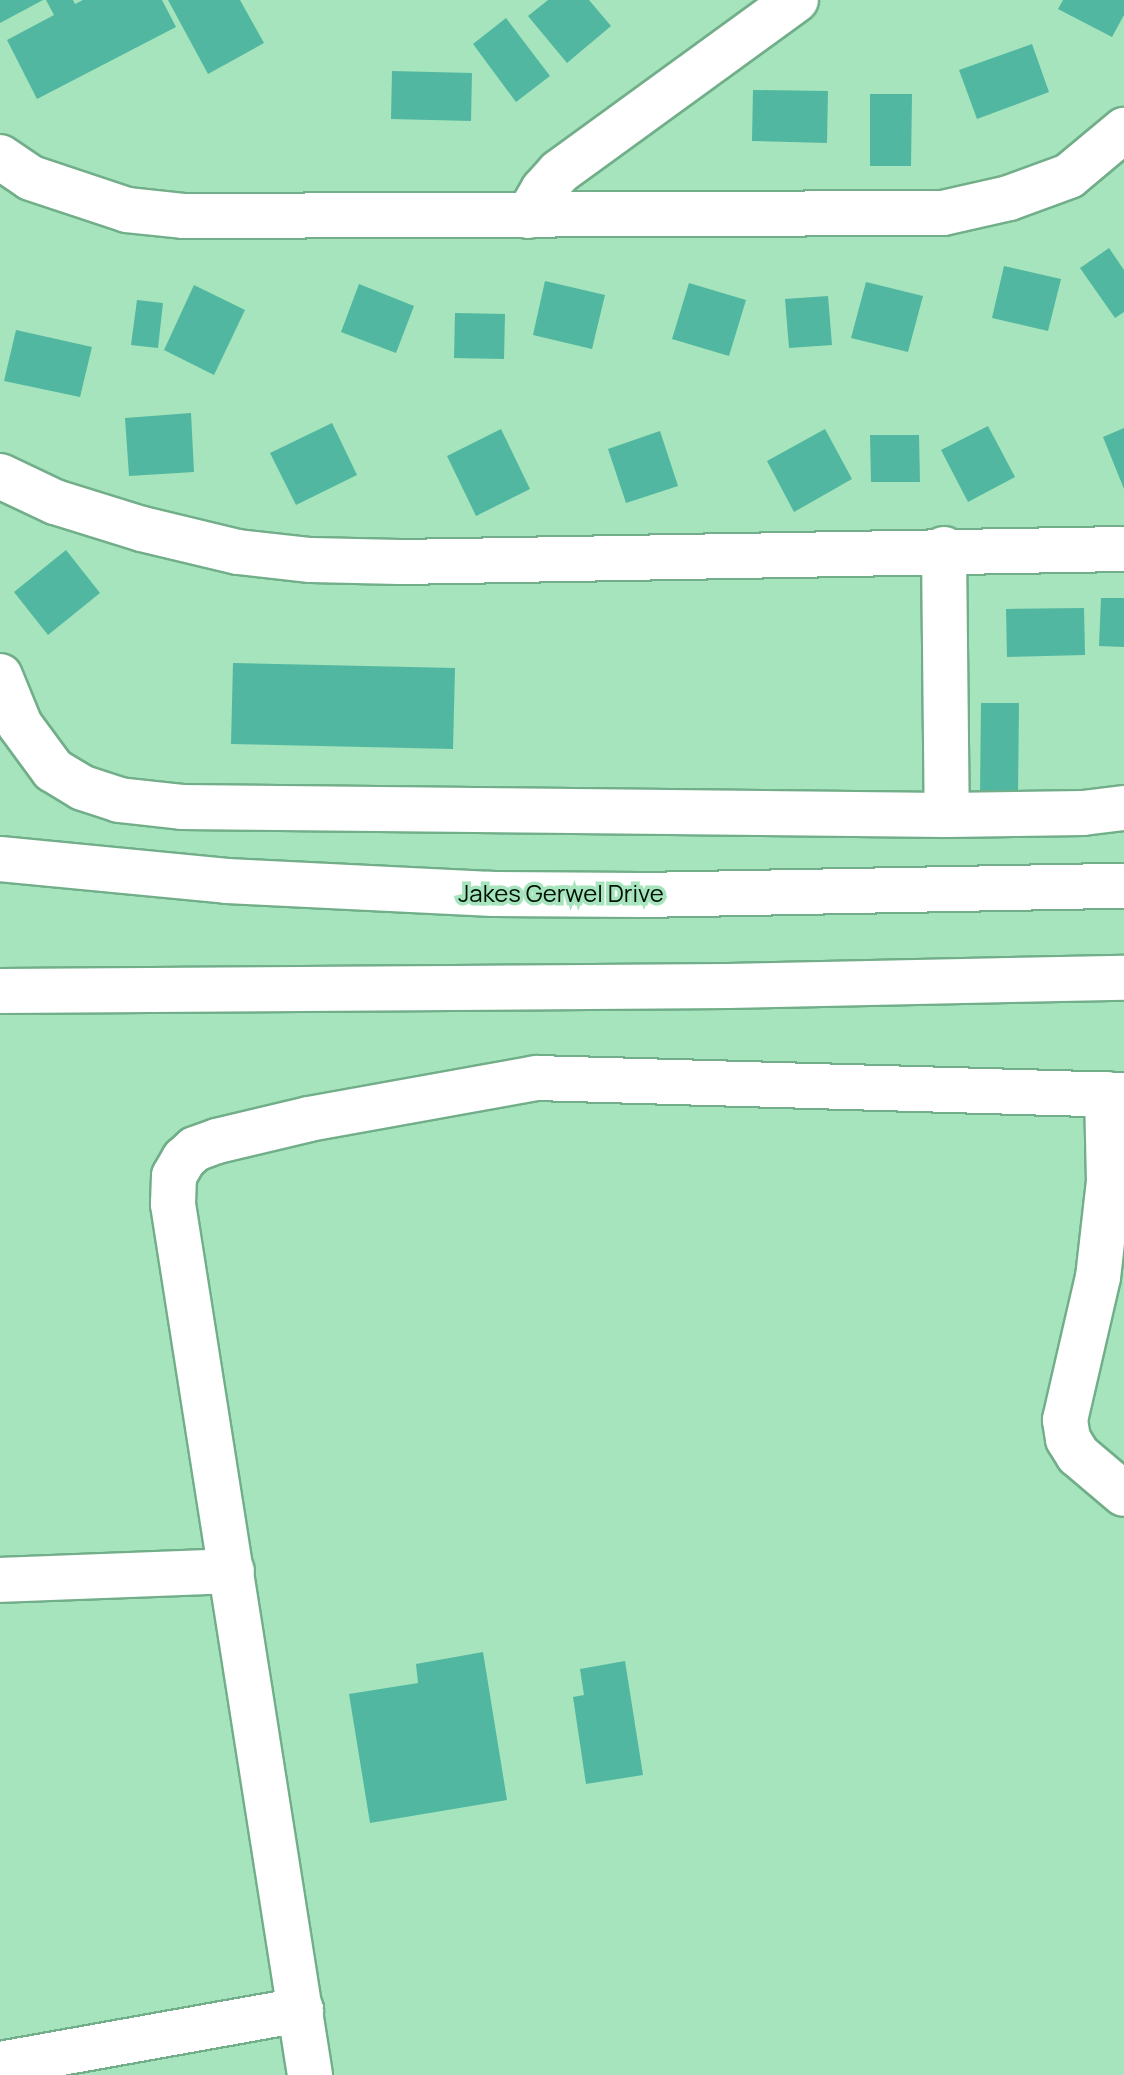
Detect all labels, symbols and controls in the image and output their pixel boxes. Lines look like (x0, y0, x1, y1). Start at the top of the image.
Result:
street label: Jakes Gerwel Drive (458, 879, 664, 907)

